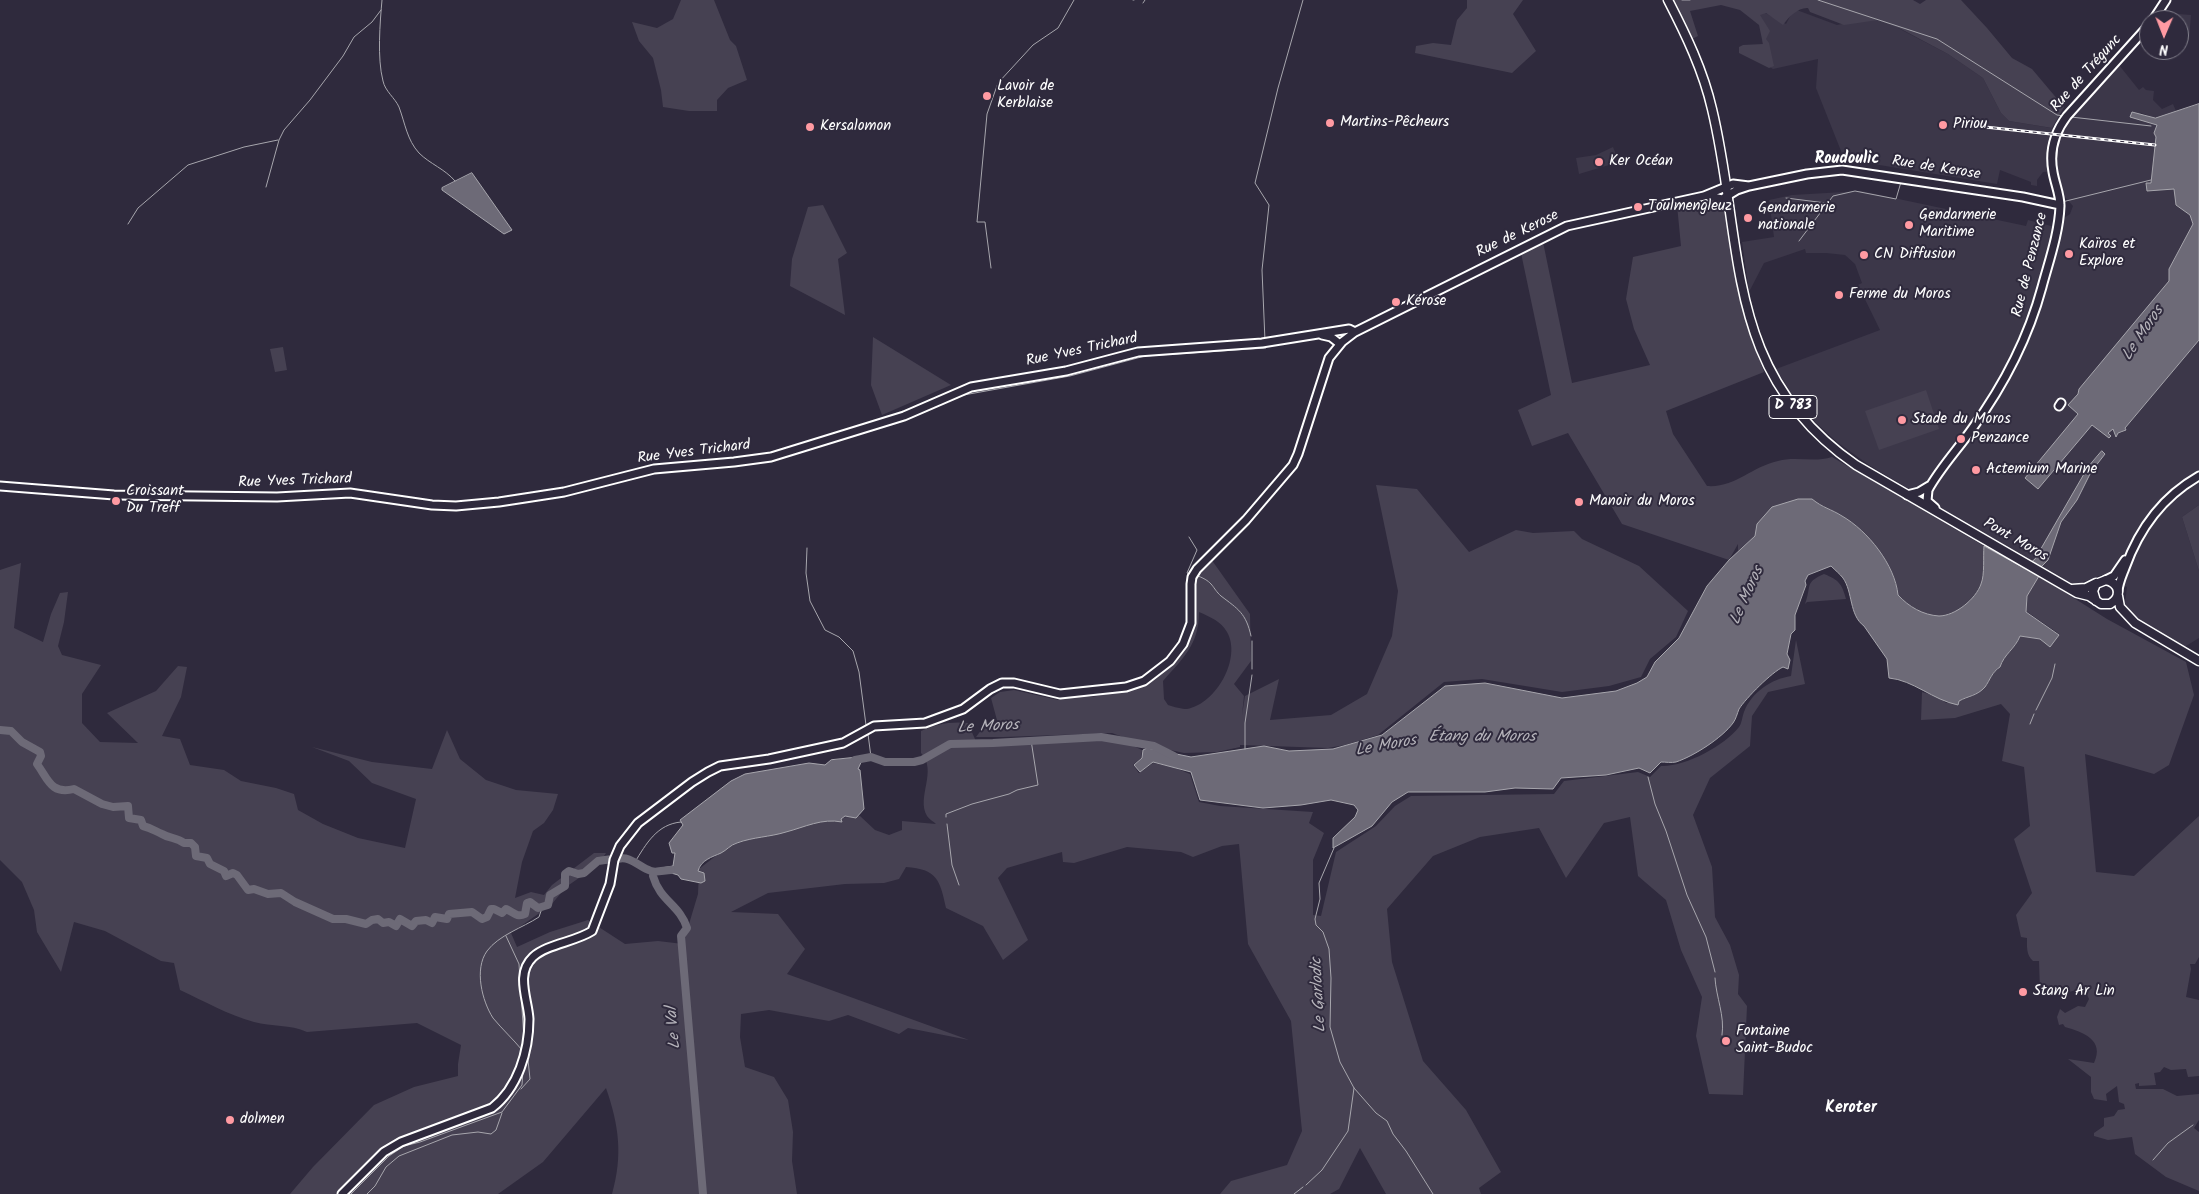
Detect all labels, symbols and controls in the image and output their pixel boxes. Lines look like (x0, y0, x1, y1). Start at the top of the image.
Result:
north arrow (2139, 10, 2189, 60)
street label: Rue de Trégunc (2048, 32, 2126, 116)
text: N (2159, 38, 2168, 60)
place label: Lavoir de Kerblaise (997, 78, 1054, 113)
marker: Lavoir de Kerblaise (981, 90, 993, 102)
place label: Martins-Pêcheurs (1340, 114, 1449, 132)
place label: Piriou (1953, 116, 1987, 134)
marker: Martins-Pêcheurs (1324, 117, 1336, 129)
place label: Kersalomon (820, 118, 891, 136)
marker: Piriou (1937, 119, 1949, 131)
marker: Kersalomon (804, 121, 816, 133)
district label: Roudoulic (1815, 150, 1879, 170)
place label: Ker Océan (1609, 153, 1673, 171)
street label: Rue de Kerose (1890, 153, 1982, 185)
marker: Ker Océan (1593, 156, 1605, 168)
place label: Toulmengleuz (1648, 198, 1732, 216)
place label: Gendarmerie nationale (1758, 200, 1835, 235)
marker: Toulmengleuz (1632, 201, 1644, 213)
street label: Rue de Kerose (1474, 207, 1562, 263)
place label: Gendarmerie Maritime (1919, 207, 1996, 242)
street label: Rue de Penzance (2009, 211, 2053, 319)
marker: Gendarmerie nationale (1742, 212, 1754, 224)
marker: Gendarmerie Maritime (1903, 219, 1915, 231)
place label: Kaïros et Explore (2079, 236, 2135, 271)
place label: CN Diffusion (1874, 246, 1956, 264)
marker: Kaïros et Explore (2063, 248, 2075, 260)
marker: CN Diffusion (1858, 249, 1870, 261)
place label: Ferme du Moros (1849, 286, 1951, 304)
marker: Ferme du Moros (1833, 289, 1845, 301)
place label: Kérose (1406, 293, 1446, 311)
marker: Kérose (1390, 296, 1402, 308)
water label: Le Moros (2119, 303, 2169, 365)
street label: Rue Yves Trichard (1025, 330, 1139, 372)
road number: D 783 (1769, 396, 1817, 418)
place label: Stade du Moros (1912, 411, 2011, 429)
marker: Stade du Moros (1896, 414, 1908, 426)
place label: Penzance (1971, 430, 2029, 448)
marker: Penzance (1955, 433, 1967, 445)
street label: Rue Yves Trichard (637, 437, 751, 469)
place label: Actemium Marine (1986, 461, 2097, 479)
marker: Actemium Marine (1970, 464, 1982, 476)
street label: Rue Yves Trichard (238, 471, 352, 493)
place label: Croissant Du Treff (126, 483, 184, 518)
place label: Manoir du Moros (1589, 493, 1695, 511)
marker: Croissant Du Treff (110, 495, 122, 507)
marker: Manoir du Moros (1573, 496, 1585, 508)
street label: Pont Moros (1980, 515, 2050, 567)
water label: Le Moros (1727, 564, 1769, 628)
water label: Le Moros (957, 717, 1019, 739)
water label: Étang du Moros (1429, 728, 1535, 748)
water label: Le Moros (1354, 732, 1418, 762)
water label: Le Garlodic (1308, 957, 1332, 1033)
place label: Stang Ar Lin (2033, 983, 2115, 1001)
marker: Stang Ar Lin (2017, 986, 2029, 998)
water label: Le Val (664, 1006, 686, 1050)
place label: Fontaine Saint-Budoc (1736, 1023, 1813, 1058)
marker: Fontaine Saint-Budoc (1720, 1035, 1732, 1047)
district label: Keroter (1825, 1099, 1877, 1119)
place label: dolmen (240, 1111, 285, 1129)
marker: dolmen (224, 1114, 236, 1126)

